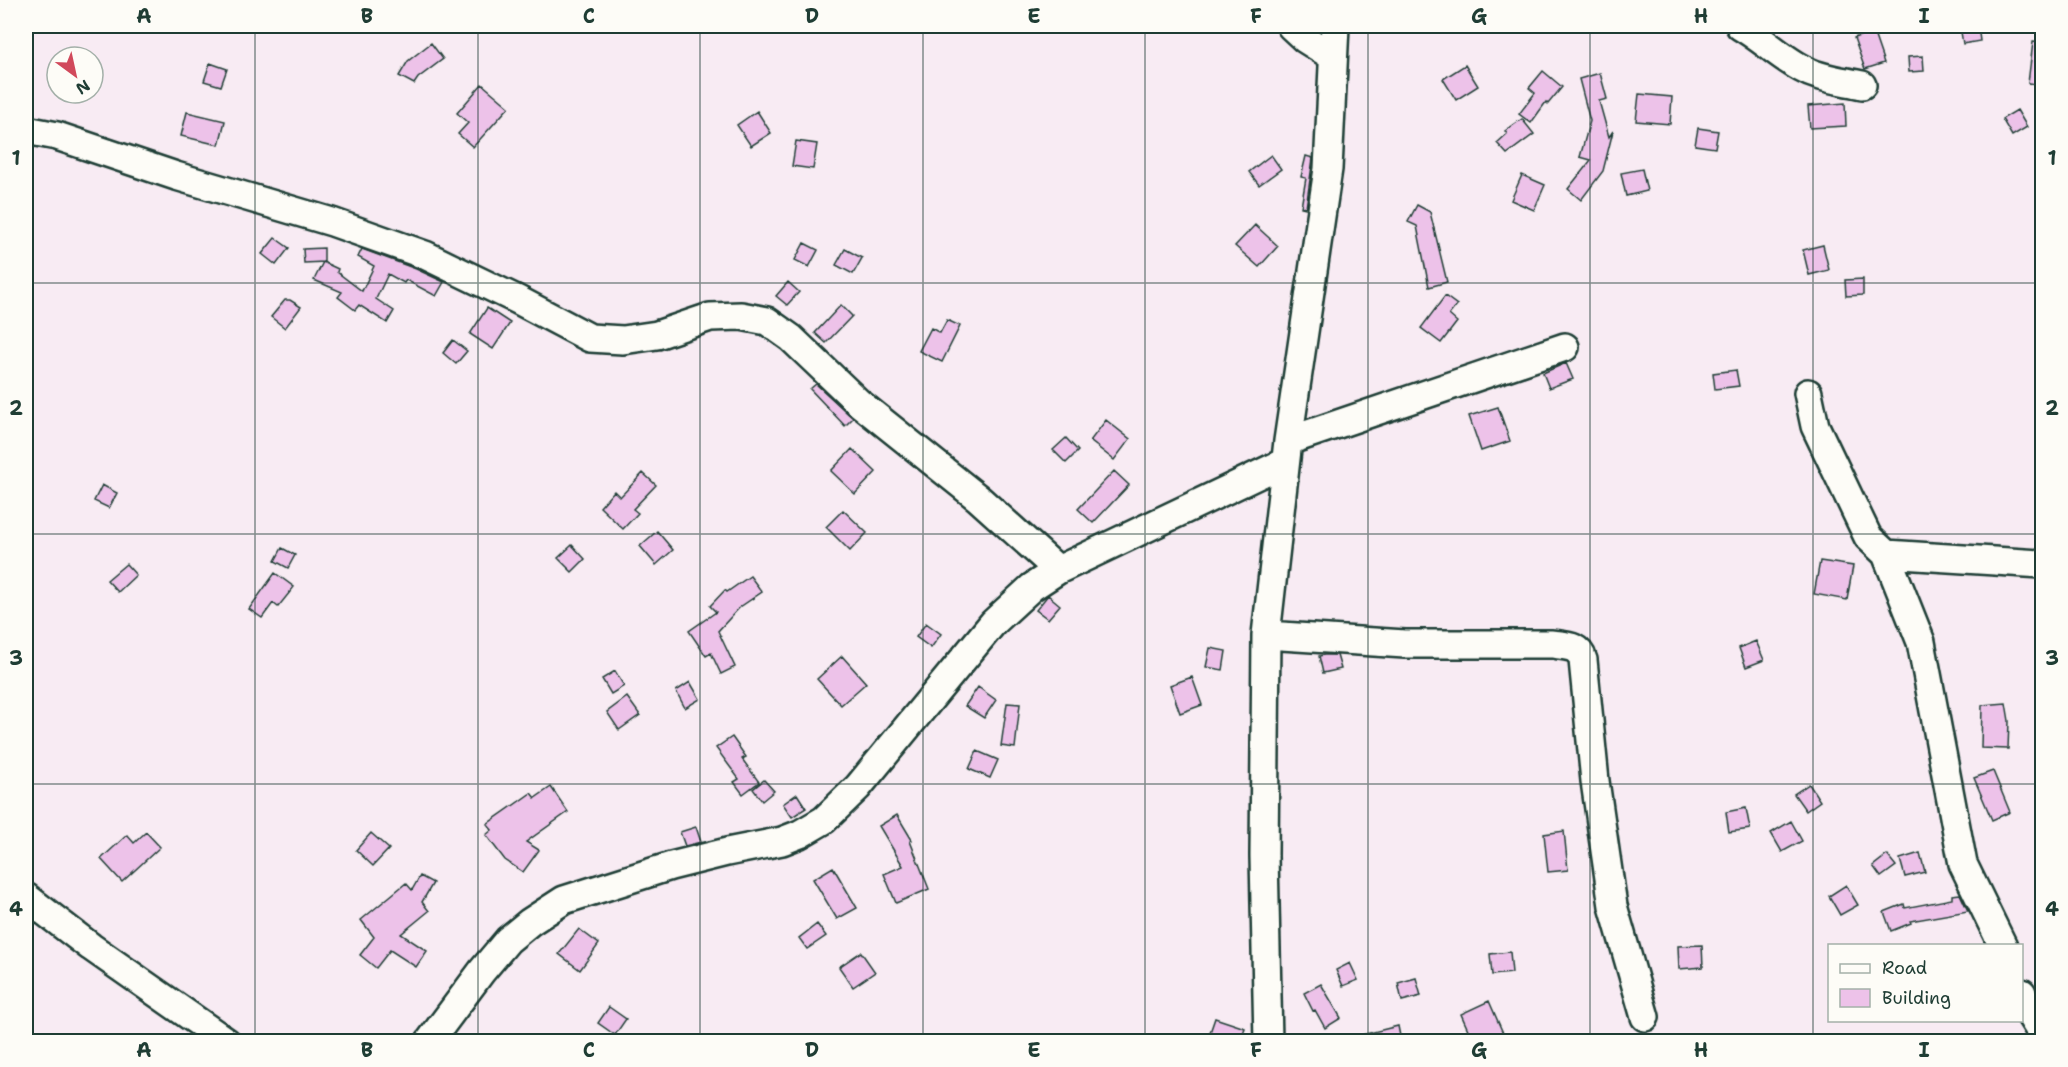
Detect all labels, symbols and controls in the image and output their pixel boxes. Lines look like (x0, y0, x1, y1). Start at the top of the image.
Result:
text: A (136, 3, 152, 29)
text: B (361, 3, 373, 29)
text: C (583, 3, 595, 29)
text: D (805, 3, 819, 29)
text: E (1027, 3, 1041, 29)
text: F (1250, 3, 1262, 29)
text: G (1471, 3, 1487, 29)
text: H (1694, 3, 1708, 29)
text: I (1918, 3, 1930, 29)
north arrow (45, 45, 105, 105)
text: N (72, 75, 94, 99)
text: 1 (11, 145, 21, 171)
text: 1 (2047, 145, 2057, 171)
text: 2 (9, 395, 23, 421)
text: 2 (2045, 395, 2059, 421)
text: 3 (9, 645, 23, 671)
text: 3 (2045, 645, 2059, 671)
text: 4 (9, 896, 23, 922)
text: 4 (2045, 896, 2059, 922)
legend (1828, 944, 2023, 1022)
text: Road (1882, 956, 1927, 980)
text: Building (1882, 986, 1951, 1010)
text: A (136, 1037, 152, 1063)
text: B (361, 1037, 373, 1063)
text: C (583, 1037, 595, 1063)
text: D (805, 1037, 819, 1063)
text: E (1027, 1037, 1041, 1063)
text: F (1250, 1037, 1262, 1063)
text: G (1471, 1037, 1487, 1063)
text: H (1694, 1037, 1708, 1063)
text: I (1918, 1037, 1930, 1063)

